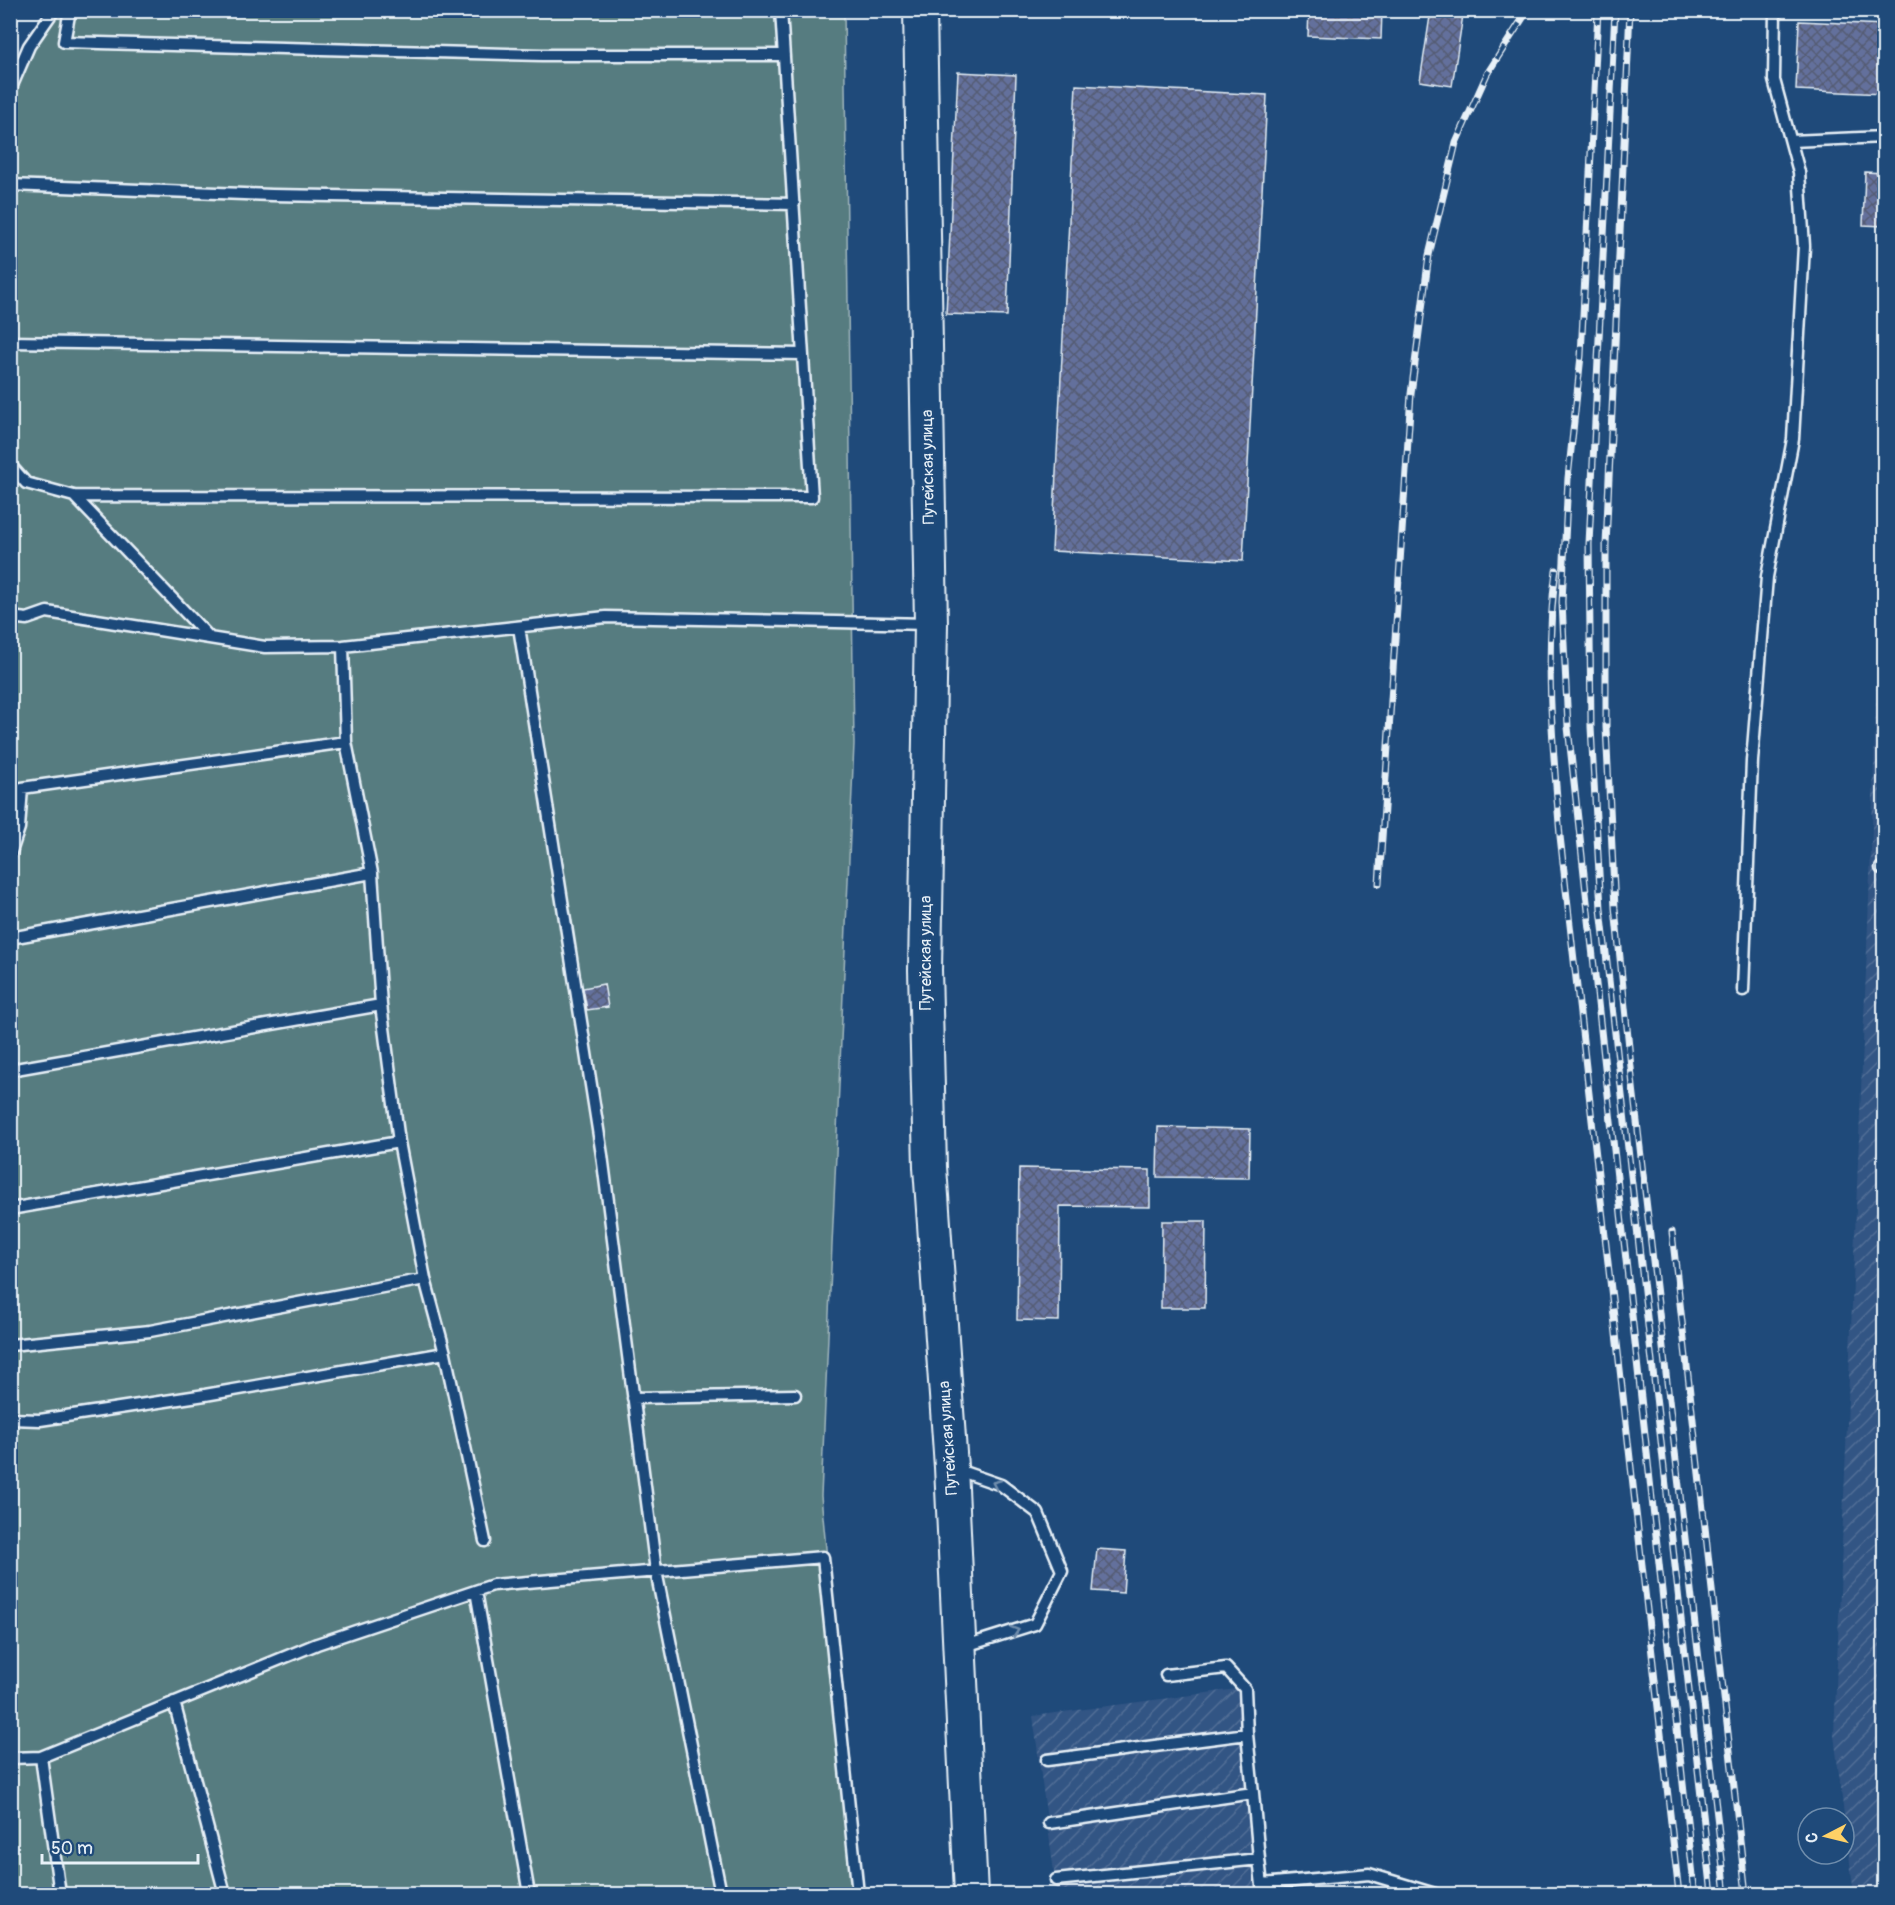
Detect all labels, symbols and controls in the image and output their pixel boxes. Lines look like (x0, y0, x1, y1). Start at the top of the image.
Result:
street label: Путейская улица (917, 409, 939, 525)
street label: Путейская улица (916, 896, 936, 1010)
street label: Путейская улица (934, 1380, 962, 1496)
one-way arrow (991, 1479, 1002, 1491)
one-way arrow (1009, 1625, 1020, 1638)
north arrow (1796, 1806, 1856, 1866)
scale bar (42, 1827, 198, 1865)
text: С (1802, 1831, 1823, 1844)
text: 50 m (51, 1837, 93, 1860)

